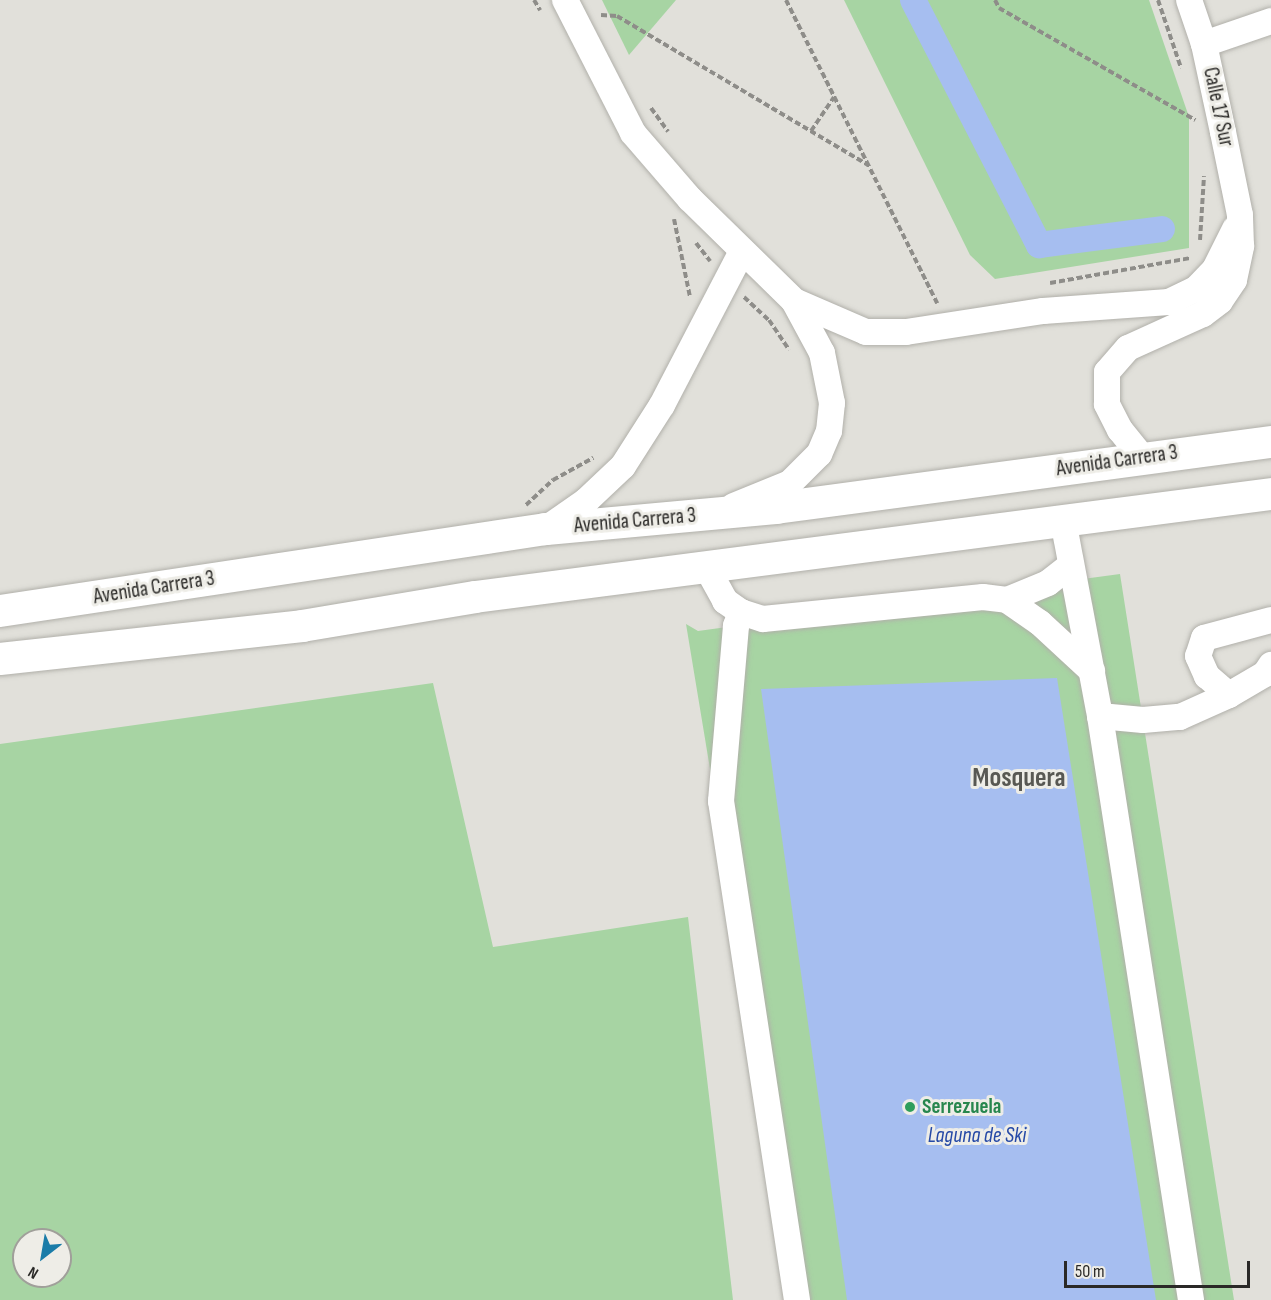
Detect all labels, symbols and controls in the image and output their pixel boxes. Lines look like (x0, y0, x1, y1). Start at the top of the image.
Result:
street label: Calle 17 Sur (1197, 65, 1239, 149)
street label: Avenida Carrera 3 (1055, 440, 1179, 482)
street label: Avenida Carrera 3 (573, 503, 697, 539)
street label: Avenida Carrera 3 (92, 566, 216, 610)
district label: Mosquera (972, 763, 1066, 795)
place label: Serrezuela (922, 1094, 1001, 1120)
marker: Serrezuela (903, 1100, 917, 1114)
water label: Laguna de Ski (928, 1123, 1026, 1149)
north arrow (12, 1228, 72, 1288)
scale bar (1067, 1249, 1253, 1287)
text: 50 m (1075, 1261, 1105, 1282)
text: N (25, 1262, 42, 1282)

